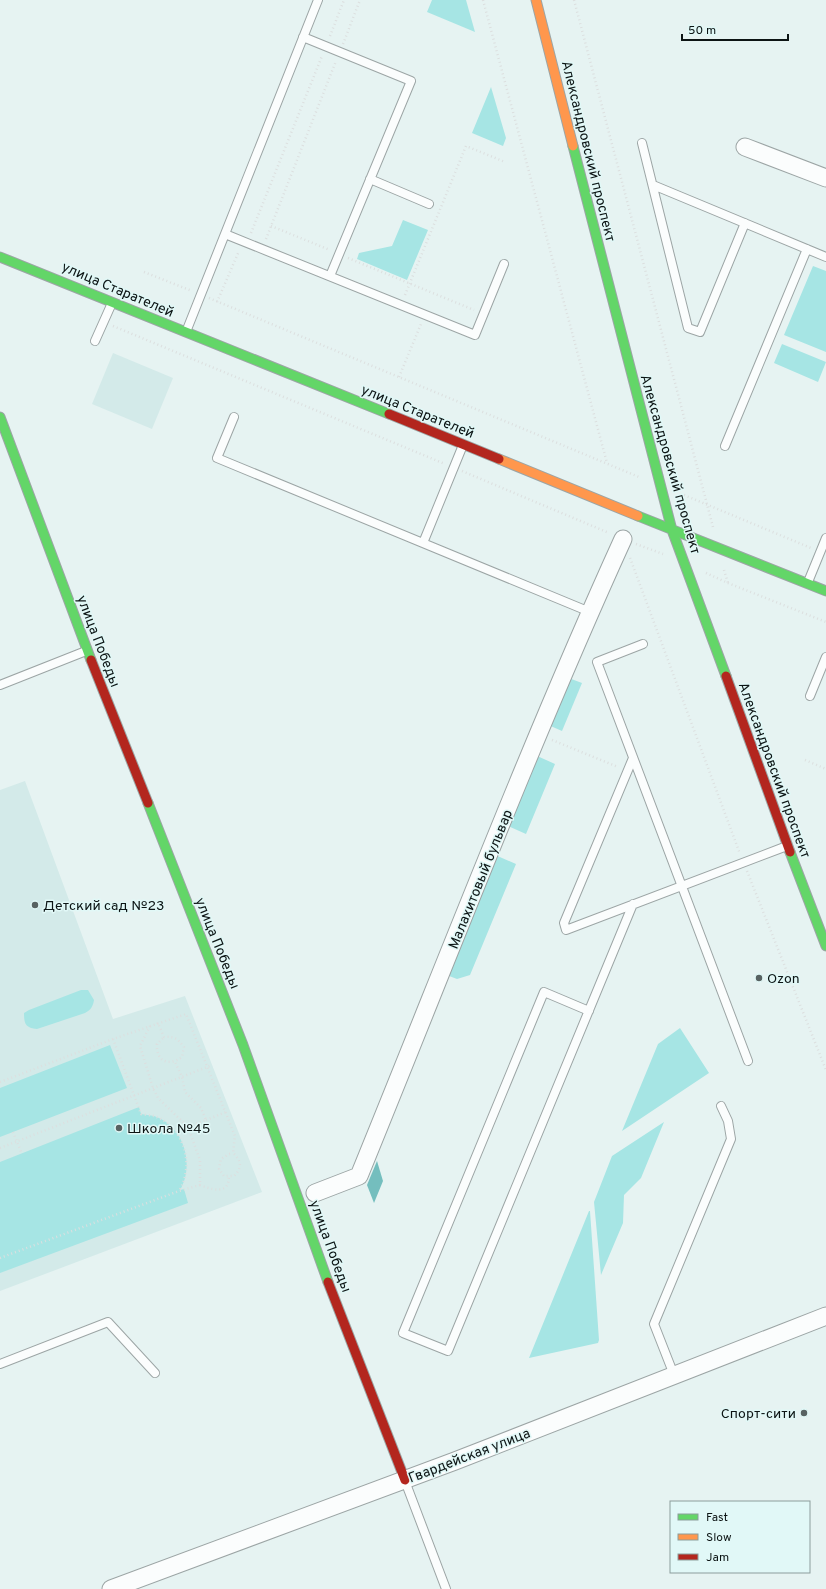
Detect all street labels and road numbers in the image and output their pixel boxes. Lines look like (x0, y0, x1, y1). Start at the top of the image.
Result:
street label: Александровский проспект (557, 59, 618, 244)
street label: улица Старателей (59, 259, 176, 322)
street label: Александровский проспект (636, 373, 703, 556)
street label: улица Старателей (358, 382, 476, 443)
street label: улица Победы (72, 593, 123, 690)
street label: Александровский проспект (734, 680, 813, 861)
street label: Малахитовый бульвар (446, 807, 517, 952)
street label: улица Победы (191, 895, 243, 992)
street label: улица Победы (305, 1198, 354, 1295)
street label: Гвардейская улица (406, 1425, 533, 1487)

